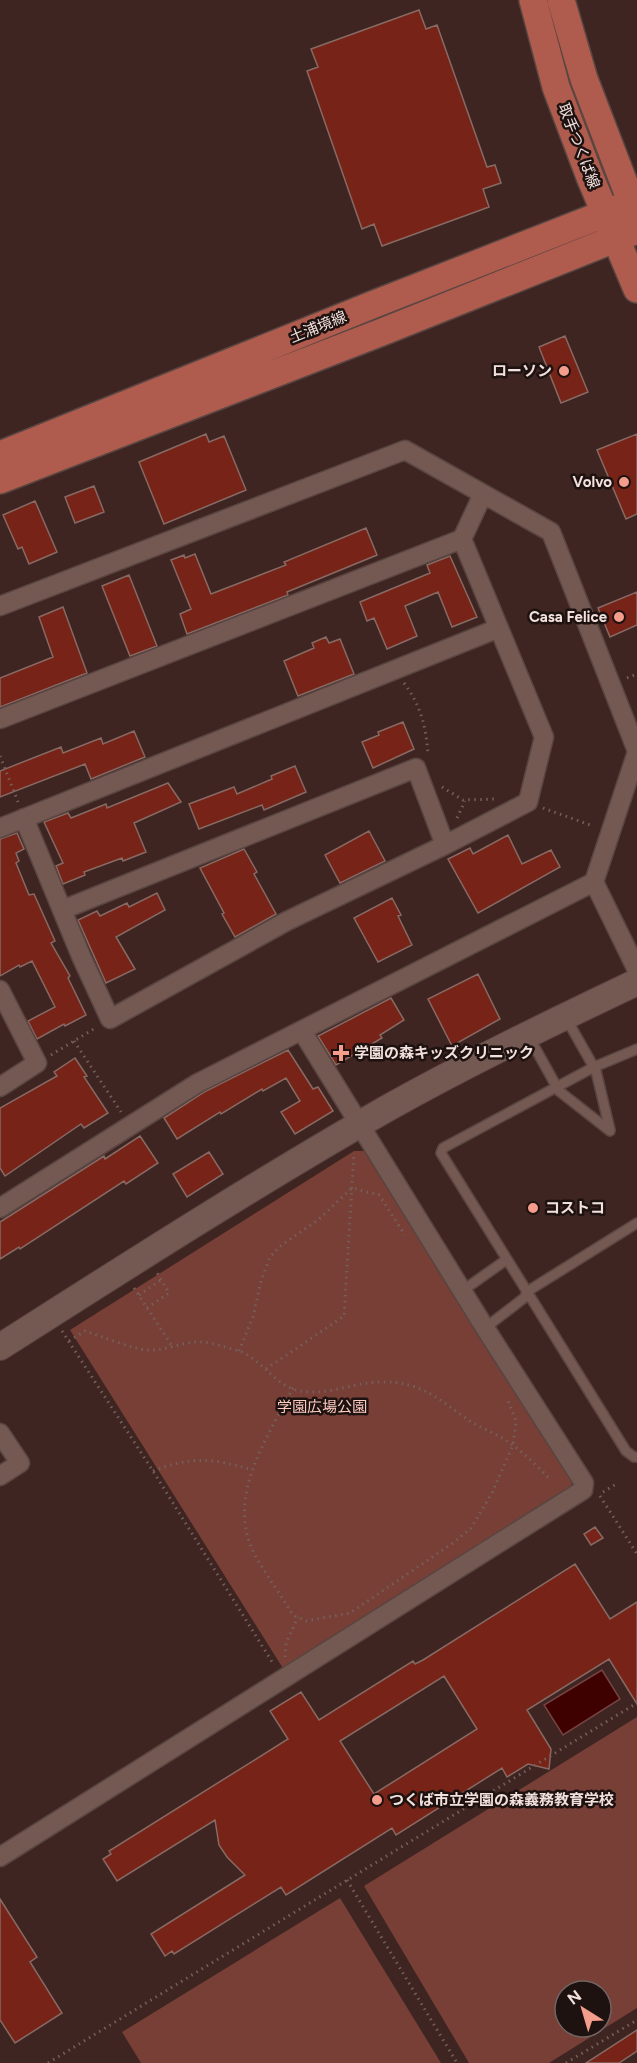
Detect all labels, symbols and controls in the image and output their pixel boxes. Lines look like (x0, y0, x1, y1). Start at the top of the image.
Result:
street label: 取手つくば線 (554, 101, 604, 191)
street label: 土浦境線 (287, 307, 349, 347)
place label: ローソン (492, 362, 552, 380)
marker: ローソン (557, 364, 571, 378)
place label: Volvo (573, 473, 612, 491)
marker: Volvo (617, 475, 631, 489)
place label: Casa Felice (529, 608, 608, 626)
marker: Casa Felice (612, 610, 626, 624)
marker: 学園の森キッズクリニック (332, 1044, 350, 1062)
place label: 学園の森キッズクリニック (354, 1044, 534, 1062)
place label: コストコ (545, 1199, 605, 1217)
marker: コストコ (526, 1201, 540, 1215)
park label: 学園広場公園 (277, 1398, 367, 1416)
place label: つくば市立学園の森義務教育学校 (389, 1791, 614, 1809)
marker: つくば市立学園の森義務教育学校 (370, 1793, 384, 1807)
north arrow (553, 1979, 613, 2039)
text: N (564, 1986, 585, 2009)

